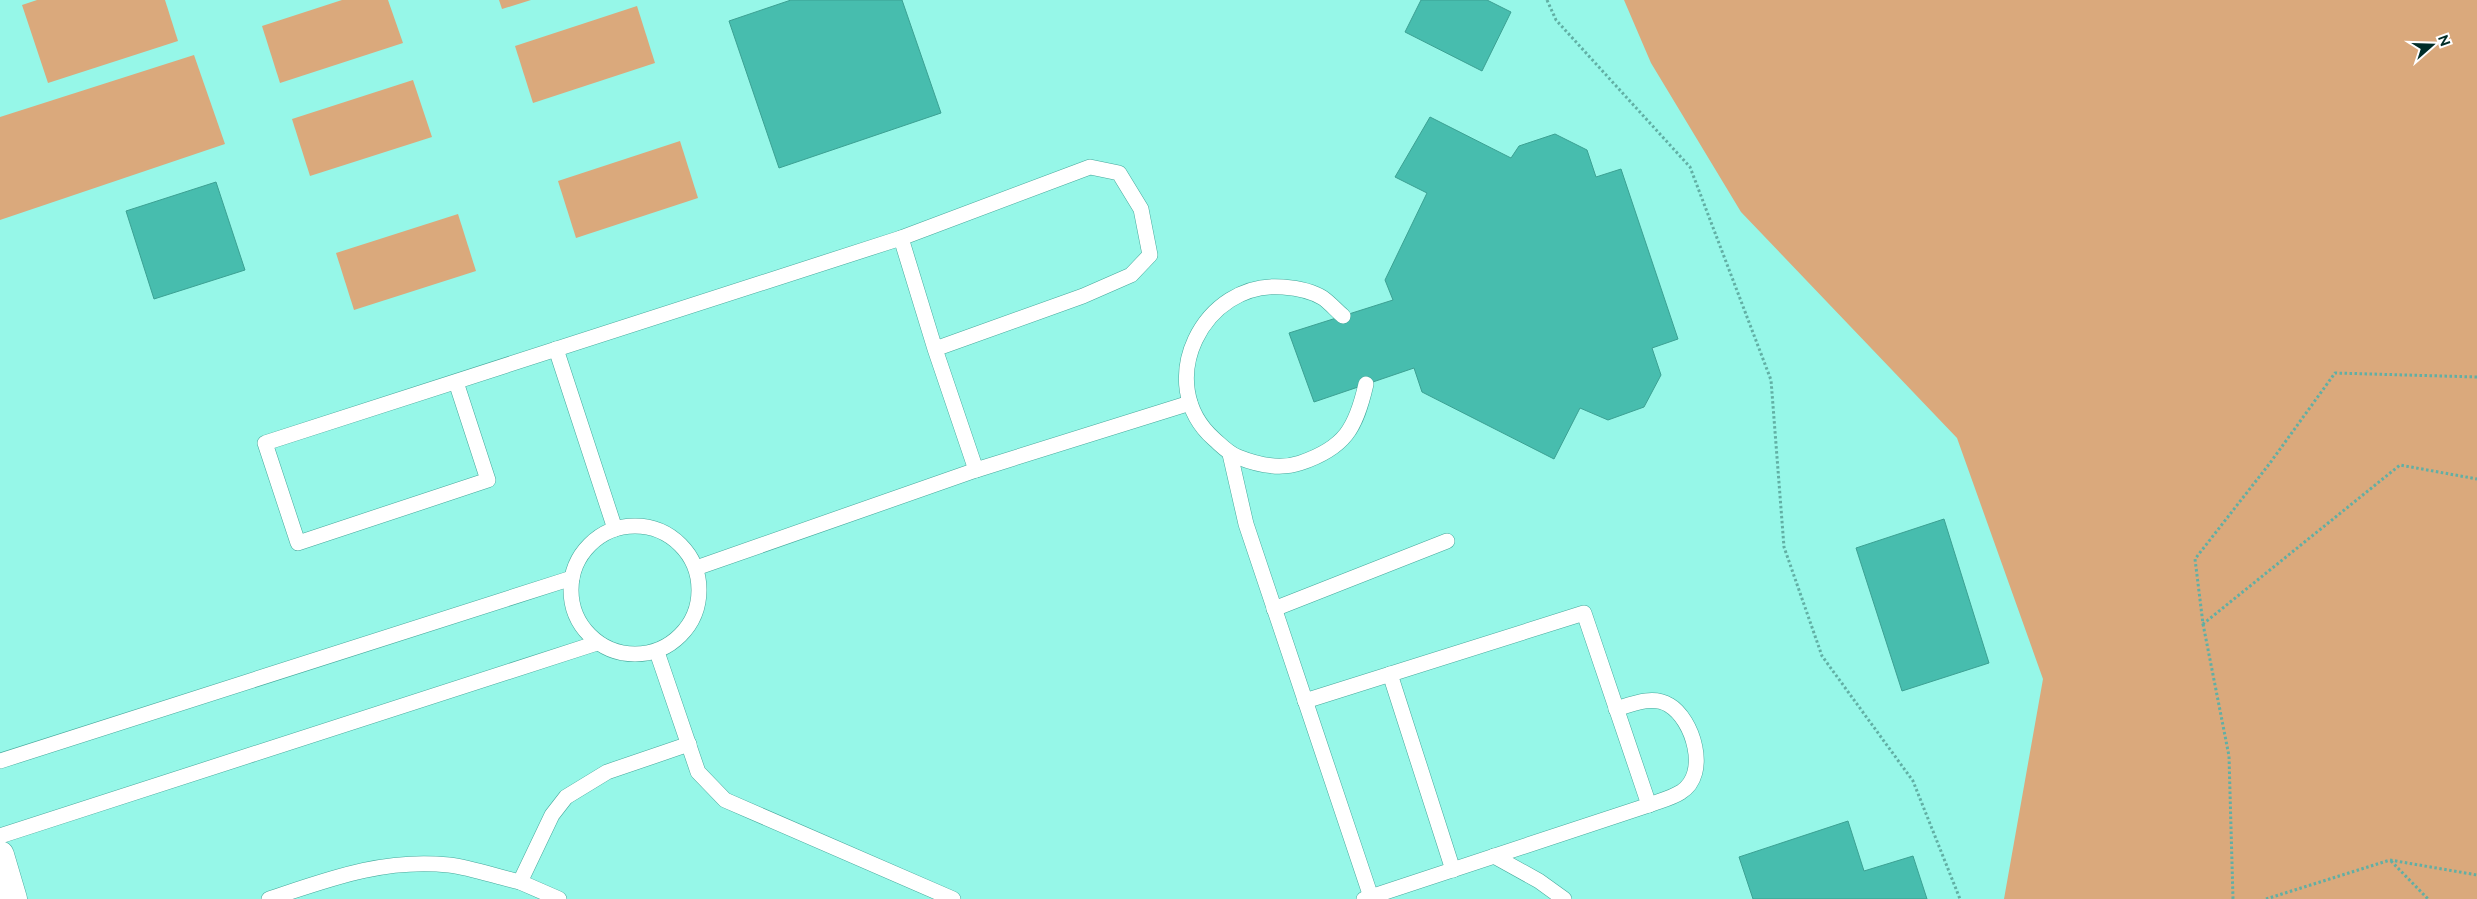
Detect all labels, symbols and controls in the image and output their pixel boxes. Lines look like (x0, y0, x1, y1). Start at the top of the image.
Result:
north arrow (2407, 20, 2457, 70)
text: N (2435, 33, 2454, 48)

